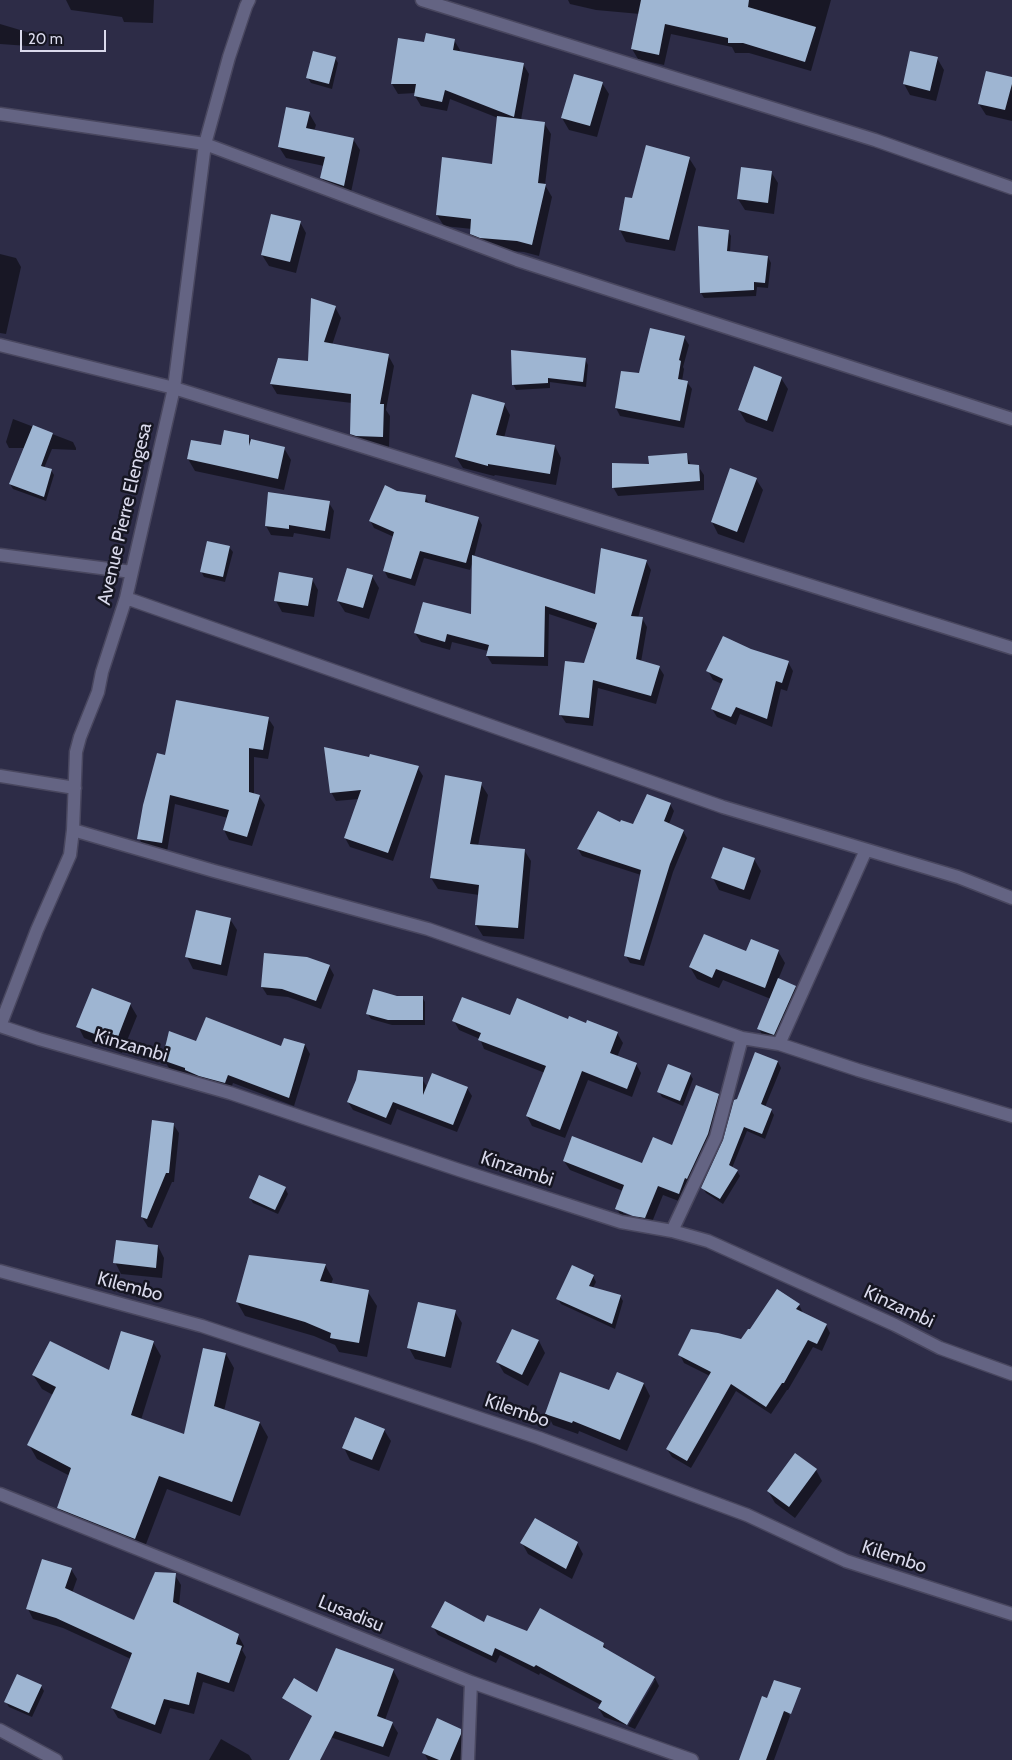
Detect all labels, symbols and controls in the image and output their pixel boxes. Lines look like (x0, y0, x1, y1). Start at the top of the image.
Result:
scale bar (22, 20, 109, 52)
text: 20 m (28, 30, 63, 48)
street label: Avenue Pierre Elengesa (93, 421, 157, 607)
street label: Kinzambi (92, 1025, 170, 1067)
street label: Kinzambi (478, 1147, 556, 1191)
street label: Kilembo (95, 1267, 165, 1307)
street label: Kinzambi (860, 1281, 938, 1333)
street label: Kilembo (482, 1389, 552, 1433)
street label: Kilembo (859, 1536, 929, 1578)
street label: Lusadisu (315, 1591, 387, 1637)

